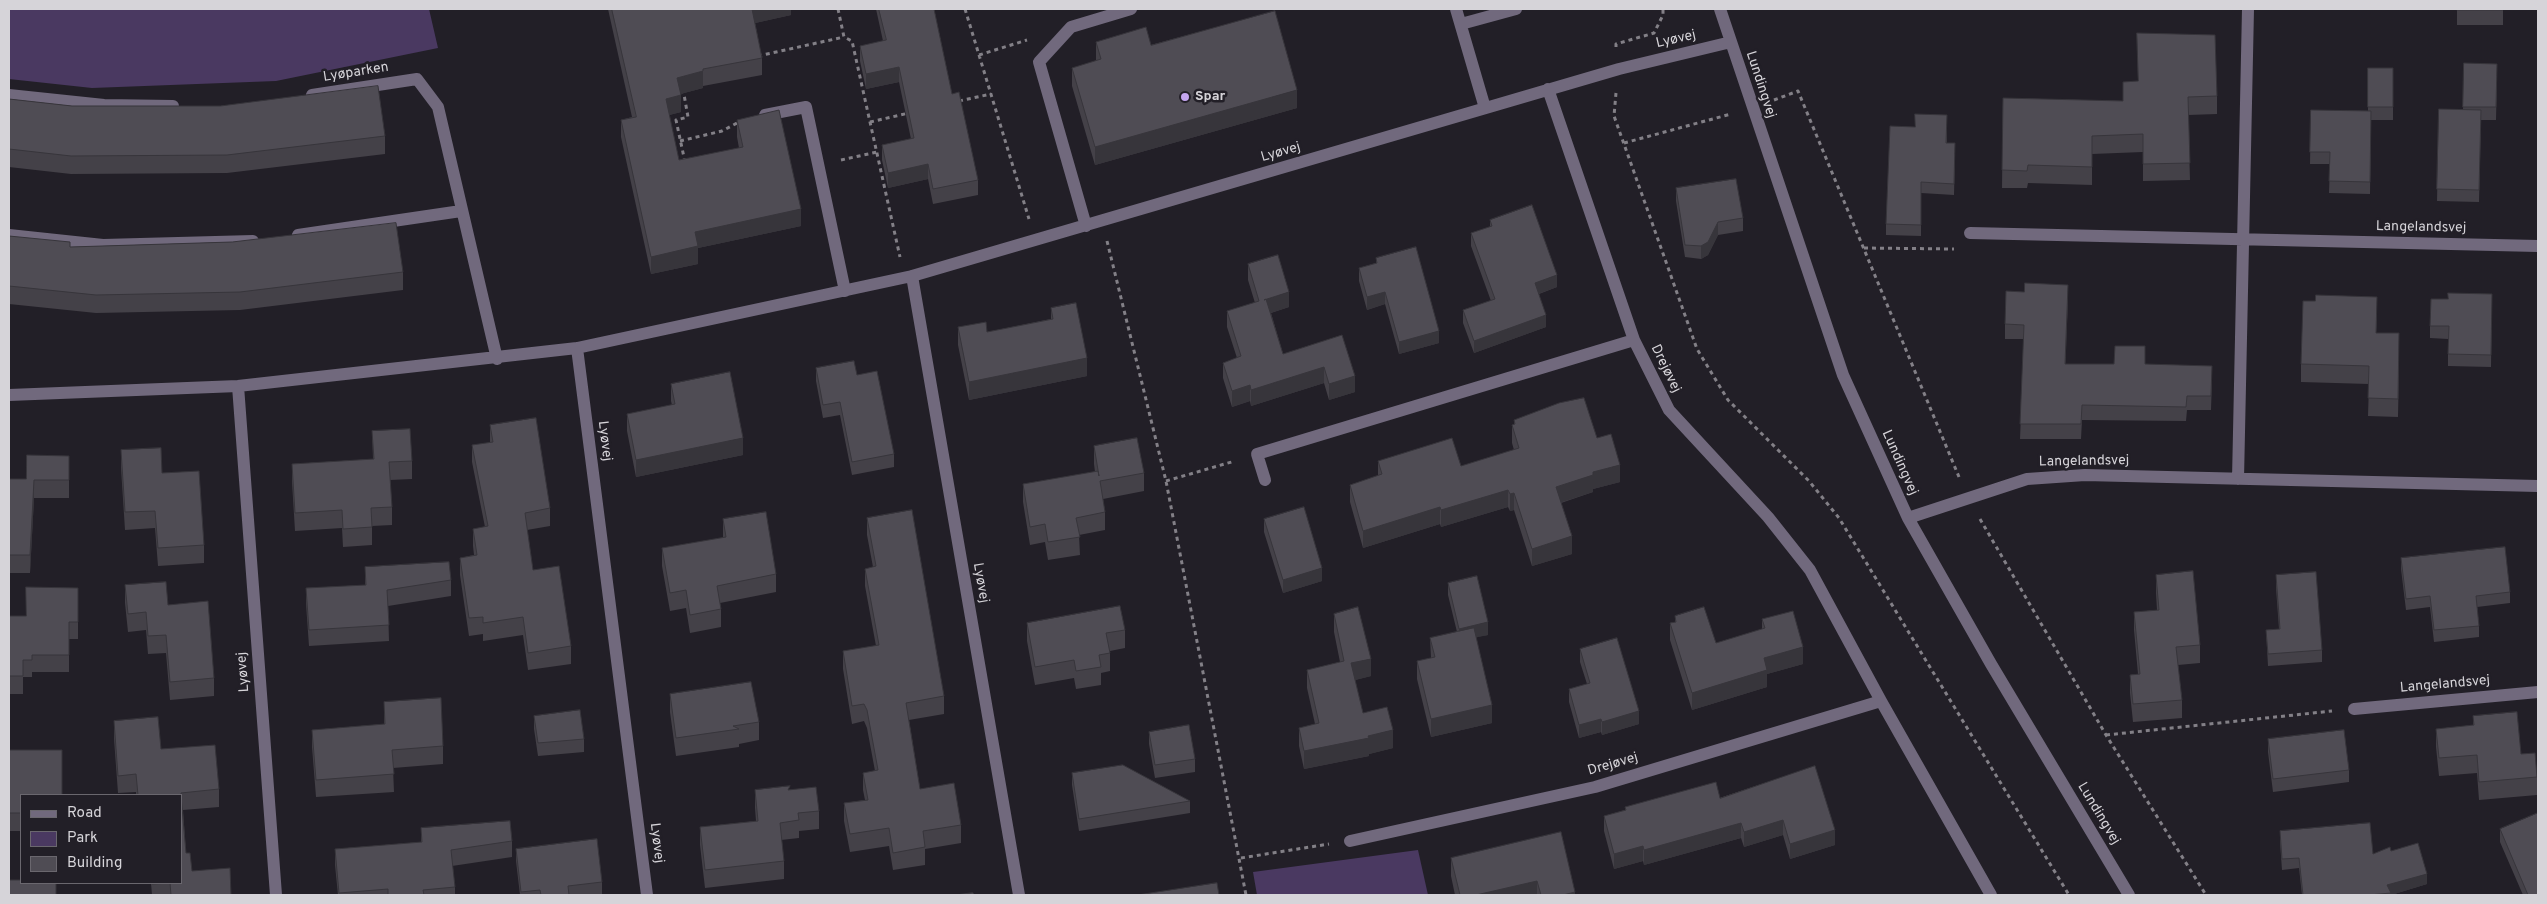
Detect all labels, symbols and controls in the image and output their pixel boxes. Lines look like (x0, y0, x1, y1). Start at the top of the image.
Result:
street label: Lyøvej (1654, 27, 1698, 53)
street label: Lundingvej (1741, 49, 1779, 121)
street label: Lyøparken (322, 60, 390, 86)
place label: Spar (1195, 89, 1225, 105)
marker: Spar (1179, 91, 1191, 103)
street label: Lyøvej (1259, 139, 1303, 167)
street label: Langelandsvej (2376, 219, 2466, 237)
street label: Drejøvej (1646, 342, 1684, 396)
street label: Lyøvej (593, 420, 615, 462)
street label: Lundingvej (1877, 428, 1921, 498)
street label: Langelandsvej (2039, 453, 2129, 471)
street label: Lyøvej (968, 562, 992, 604)
street label: Lyøvej (234, 651, 254, 693)
street label: Langelandsvej (2399, 673, 2491, 697)
street label: Drejøvej (1586, 750, 1640, 780)
street label: Lundingvej (2073, 780, 2123, 848)
legend (20, 794, 182, 884)
text: Road (67, 804, 102, 823)
street label: Lyøvej (645, 822, 667, 864)
text: Park (67, 829, 98, 848)
text: Building (67, 854, 122, 873)

